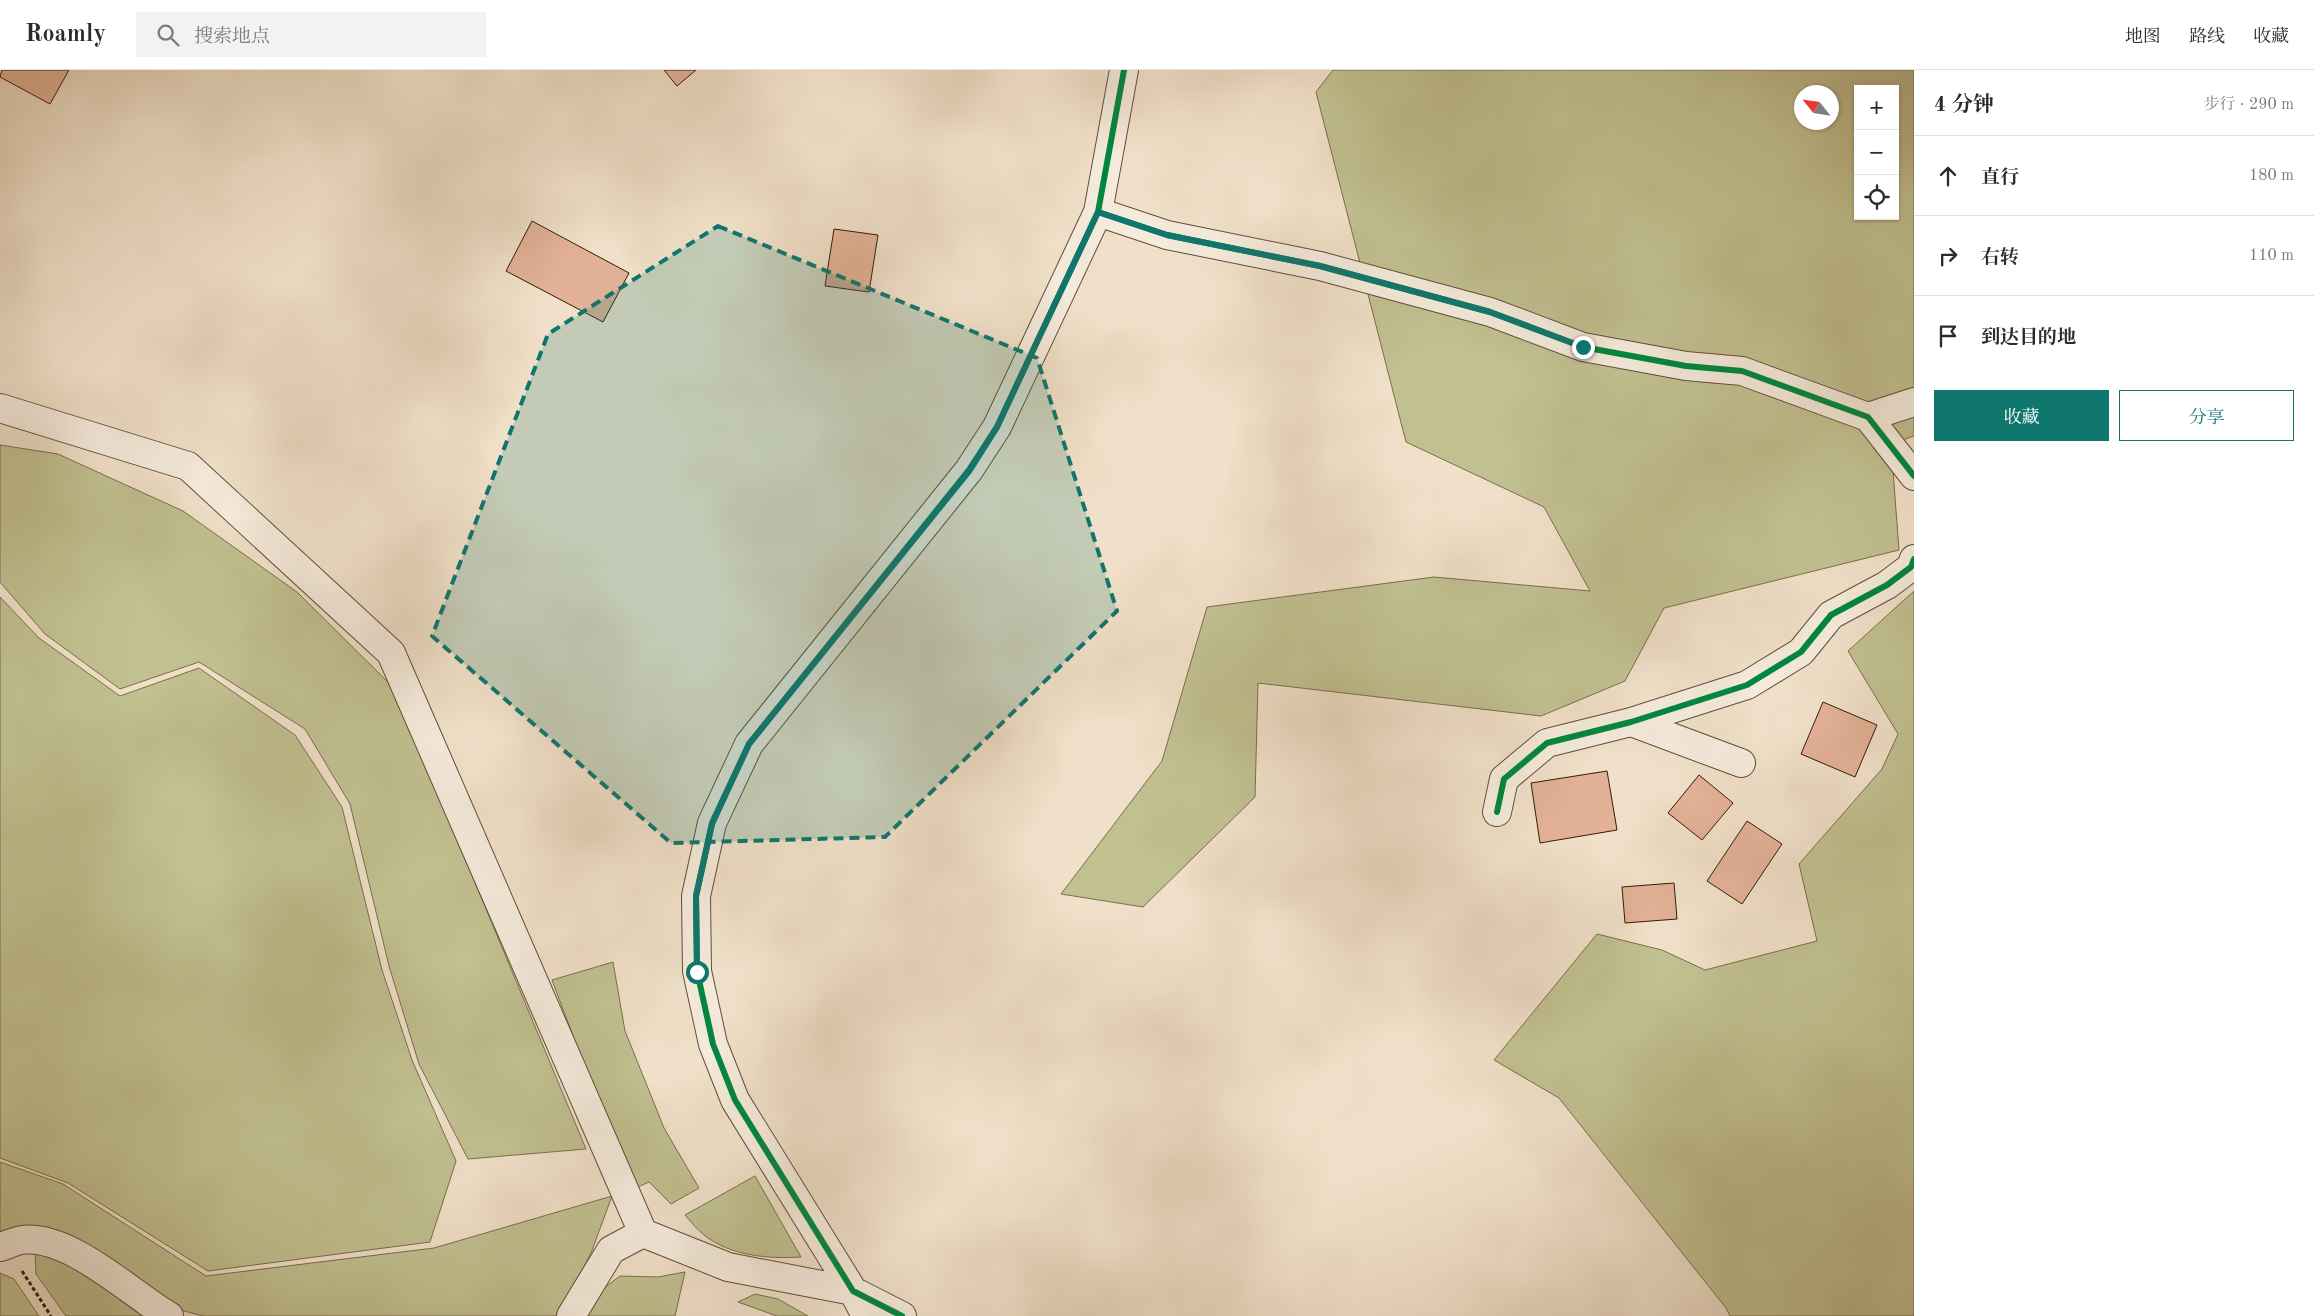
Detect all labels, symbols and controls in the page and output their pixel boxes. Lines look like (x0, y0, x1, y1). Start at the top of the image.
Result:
search box (136, 12, 486, 57)
icon: search (154, 21, 182, 49)
text: Roamly (25, 23, 106, 47)
text: 搜索地点 (194, 28, 270, 47)
text: 地图 (2125, 28, 2161, 46)
text: 路线 (2189, 28, 2225, 46)
text: 收藏 (2253, 28, 2289, 46)
north arrow (1794, 85, 1839, 130)
map controls (1854, 85, 1899, 220)
button: + (1854, 85, 1899, 130)
text: 4 分钟 (1934, 95, 1994, 116)
text: 步行 · 290 m (2204, 97, 2294, 113)
button: − (1854, 130, 1899, 175)
icon: ahead (1934, 162, 1962, 190)
text: 180 m (2249, 168, 2294, 184)
text: 直行 (1981, 169, 2019, 188)
button: locate (1854, 175, 1899, 220)
icon: right (1934, 242, 1962, 270)
text: 110 m (2249, 248, 2294, 264)
text: 右转 (1981, 249, 2019, 268)
icon: arrive (1934, 322, 1962, 350)
text: 到达目的地 (1981, 329, 2076, 348)
route end (1572, 336, 1595, 359)
button: 收藏 (1934, 390, 2109, 441)
button: 分享 (2119, 390, 2294, 441)
route start (686, 961, 709, 984)

